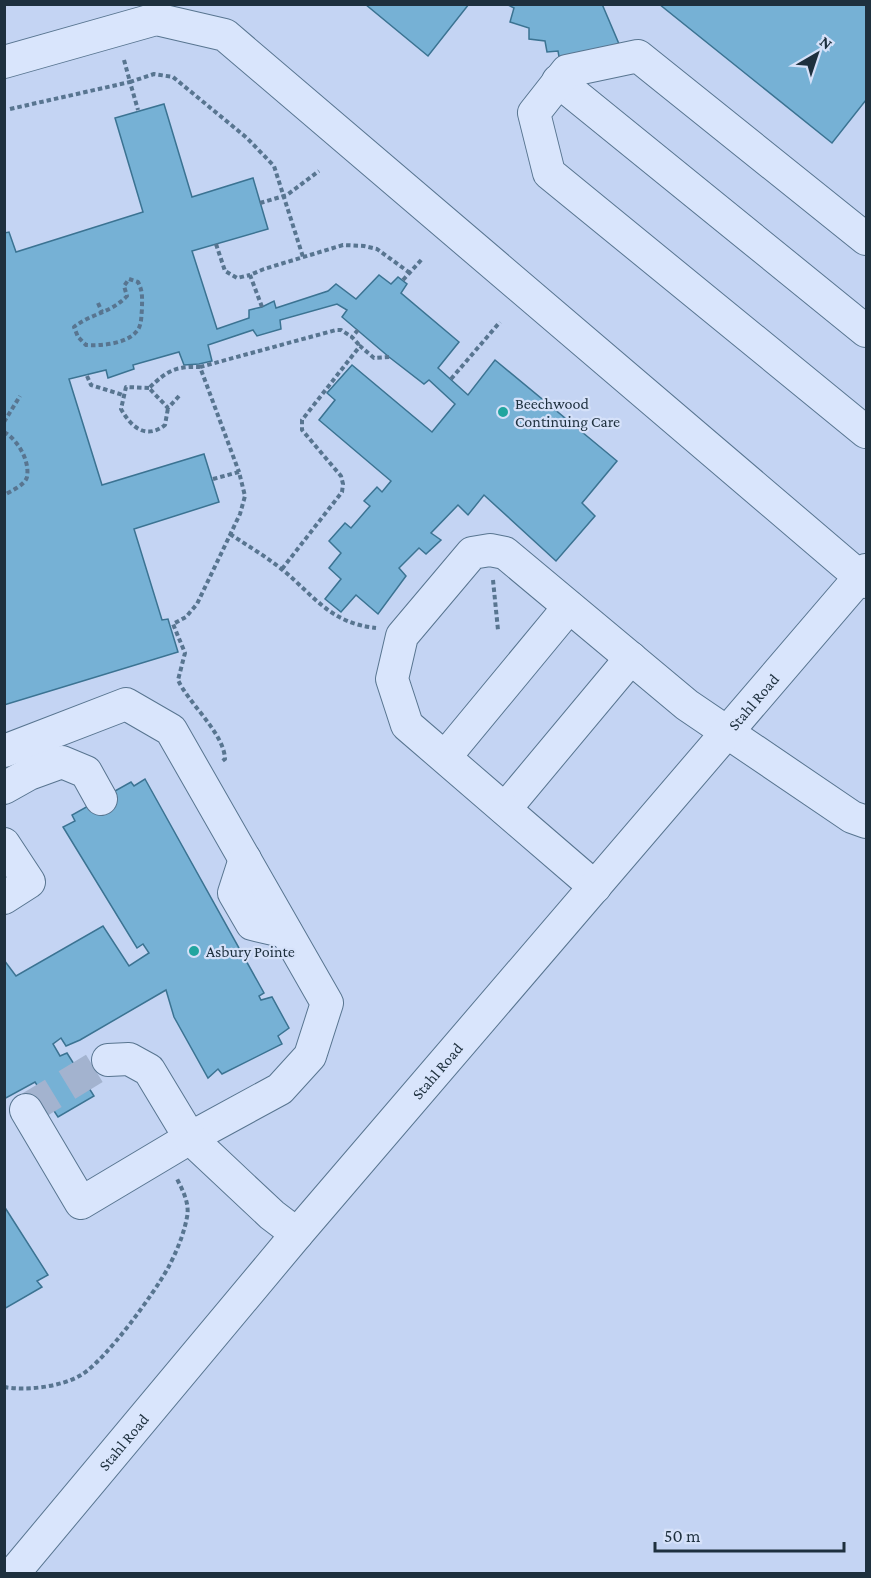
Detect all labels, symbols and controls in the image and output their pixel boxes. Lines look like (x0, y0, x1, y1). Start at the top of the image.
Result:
north arrow (787, 24, 847, 84)
text: N (817, 33, 836, 53)
place label: Beechwood Continuing Care (515, 395, 620, 431)
marker: Beechwood Continuing Care (496, 405, 510, 419)
street label: Stahl Road (725, 670, 783, 734)
place label: Asbury Pointe (206, 943, 295, 961)
marker: Asbury Pointe (187, 944, 201, 958)
street label: Stahl Road (409, 1039, 466, 1103)
street label: Stahl Road (95, 1410, 152, 1474)
scale bar (655, 1515, 844, 1553)
text: 50 m (664, 1526, 701, 1546)

